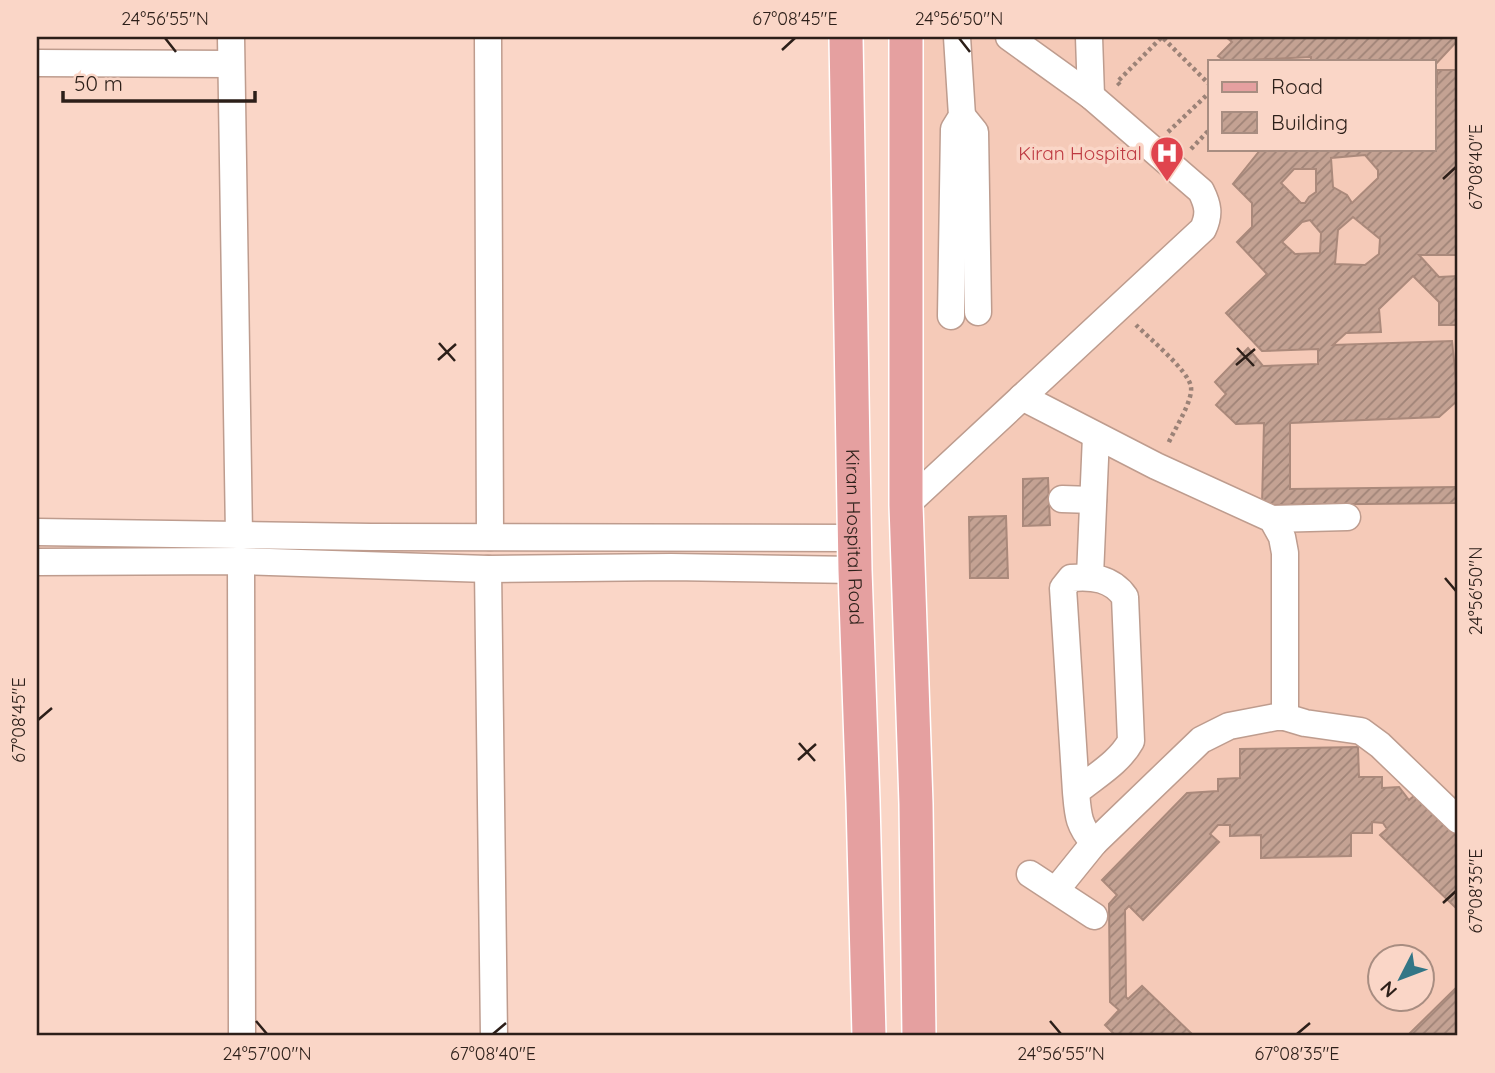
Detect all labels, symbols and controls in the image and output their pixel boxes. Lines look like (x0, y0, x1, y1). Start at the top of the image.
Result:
text: 24°56'55"N (121, 7, 209, 30)
text: 67°08'45"E (752, 7, 838, 30)
text: 24°56'50"N (915, 7, 1003, 30)
scale bar (63, 60, 256, 104)
legend (1208, 60, 1436, 150)
text: 50 m (74, 70, 123, 96)
text: Road (1271, 73, 1323, 99)
text: Building (1271, 109, 1348, 135)
text: 67°08'40"E (1464, 124, 1487, 210)
hospital icon: Kiran Hospital (1148, 134, 1186, 183)
place label: Kiran Hospital (1018, 141, 1142, 165)
street label: Kiran Hospital Road (841, 449, 869, 625)
text: 24°56'50"N (1464, 547, 1487, 635)
text: 67°08'45"E (7, 677, 30, 763)
text: 67°08'35"E (1464, 848, 1487, 934)
north arrow (1366, 944, 1436, 1014)
text: N (1375, 976, 1402, 1003)
text: 24°57'00"N (222, 1042, 312, 1065)
text: 67°08'40"E (450, 1042, 536, 1065)
text: 24°56'55"N (1017, 1042, 1105, 1065)
text: 67°08'35"E (1254, 1042, 1340, 1065)

